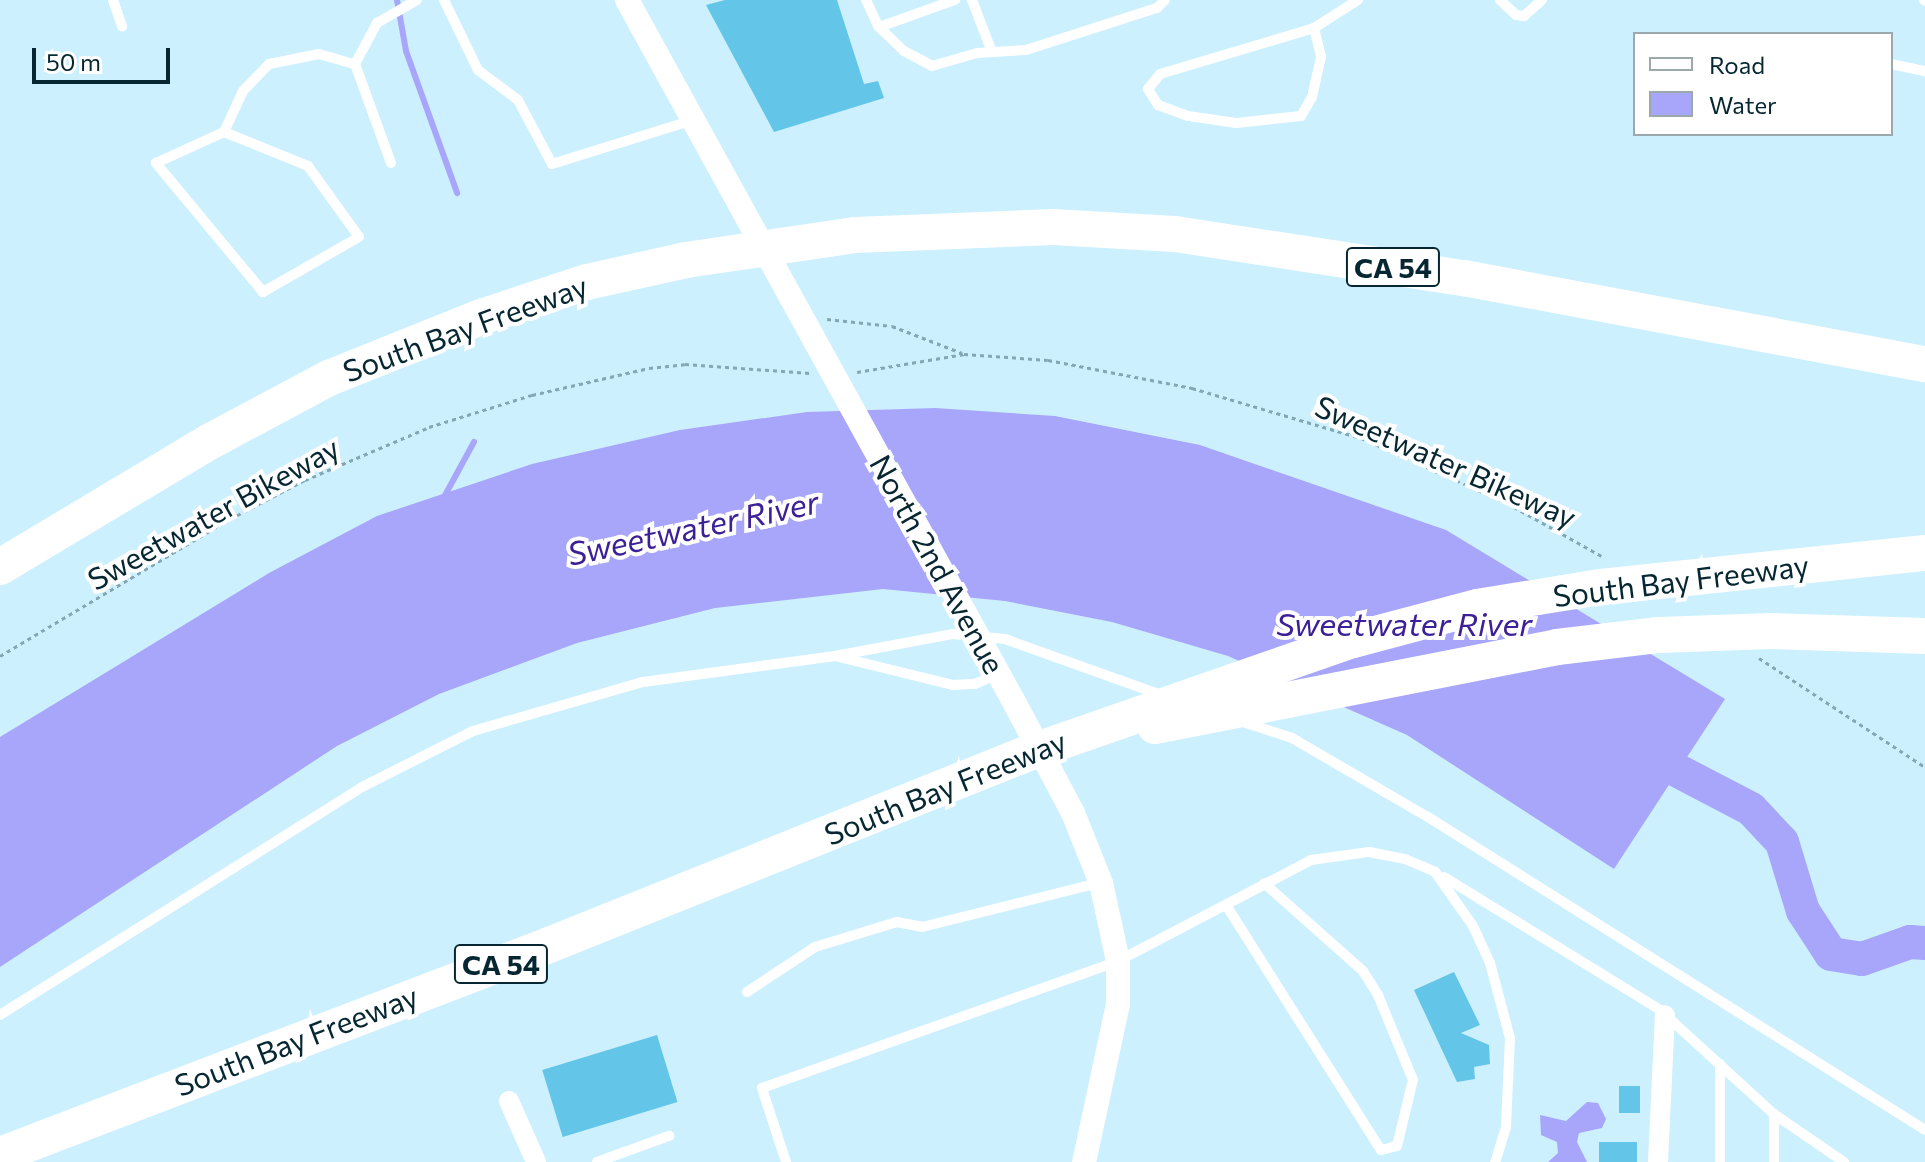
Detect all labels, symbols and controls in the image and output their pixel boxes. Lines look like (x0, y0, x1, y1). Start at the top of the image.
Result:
scale bar (36, 32, 174, 82)
legend (1633, 32, 1893, 136)
text: 50 m (46, 47, 101, 76)
text: Road (1709, 50, 1765, 79)
text: Water (1709, 90, 1777, 119)
road number: CA 54 (1345, 243, 1441, 291)
street label: South Bay Freeway (338, 267, 592, 389)
street label: Sweetwater Bikeway (1310, 387, 1582, 535)
street label: Sweetwater Bikeway (81, 429, 345, 597)
street label: North 2nd Avenue (863, 448, 1013, 680)
water label: Sweetwater River (564, 482, 822, 572)
street label: South Bay Freeway (1551, 546, 1811, 614)
water label: Sweetwater River (1276, 604, 1532, 642)
street label: South Bay Freeway (819, 722, 1071, 852)
road number: CA 54 (453, 940, 549, 988)
street label: South Bay Freeway (169, 977, 423, 1103)

